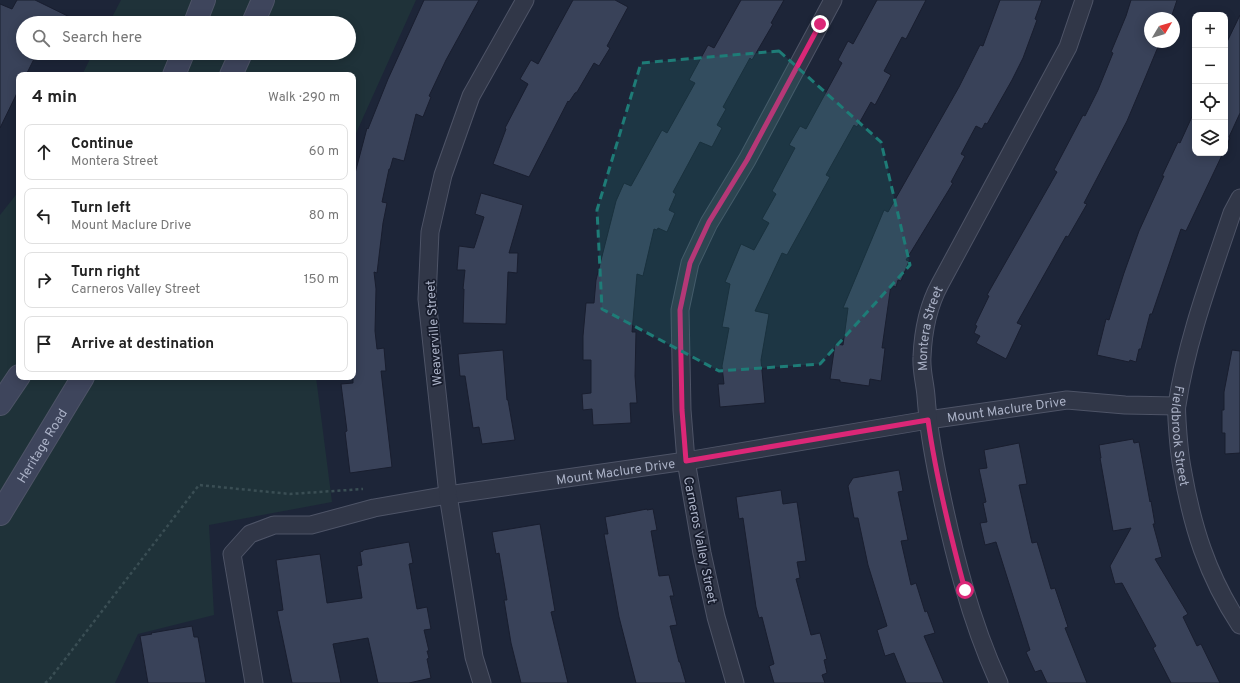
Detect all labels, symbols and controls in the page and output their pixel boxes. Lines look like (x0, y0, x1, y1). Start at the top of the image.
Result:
north arrow (1144, 12, 1180, 48)
map controls (1192, 12, 1228, 156)
button: + (1192, 12, 1228, 48)
route end (811, 15, 829, 33)
search box (16, 16, 356, 60)
icon: search (30, 27, 52, 49)
text: Search here (62, 29, 142, 48)
button: − (1192, 48, 1228, 84)
button: locate (1192, 84, 1228, 120)
text: 4 min (32, 87, 77, 109)
text: Walk · 290 m (268, 90, 340, 106)
button: layers (1192, 120, 1228, 156)
text: Continue (71, 135, 133, 154)
icon: ahead (33, 141, 55, 163)
text: 60 m (309, 144, 339, 160)
text: Montera Street (71, 154, 158, 170)
text: Turn left (71, 199, 131, 218)
icon: left (33, 205, 55, 227)
text: 80 m (309, 208, 339, 224)
text: Mount Maclure Drive (71, 218, 191, 234)
text: Turn right (71, 263, 140, 282)
icon: right (33, 269, 55, 291)
text: 150 m (304, 272, 339, 288)
street label: Weaverville Street (423, 279, 447, 386)
text: Carneros Valley Street (71, 282, 200, 298)
street label: Montera Street (916, 284, 948, 372)
icon: arrive (33, 333, 55, 355)
text: Arrive at destination (71, 335, 214, 354)
street label: Fieldbrook Street (1167, 384, 1191, 488)
street label: Mount Maclure Drive (946, 394, 1068, 427)
street label: Heritage Road (15, 407, 72, 487)
street label: Mount Maclure Drive (555, 457, 676, 489)
street label: Carneros Valley Street (679, 475, 719, 605)
route start (956, 581, 974, 599)

